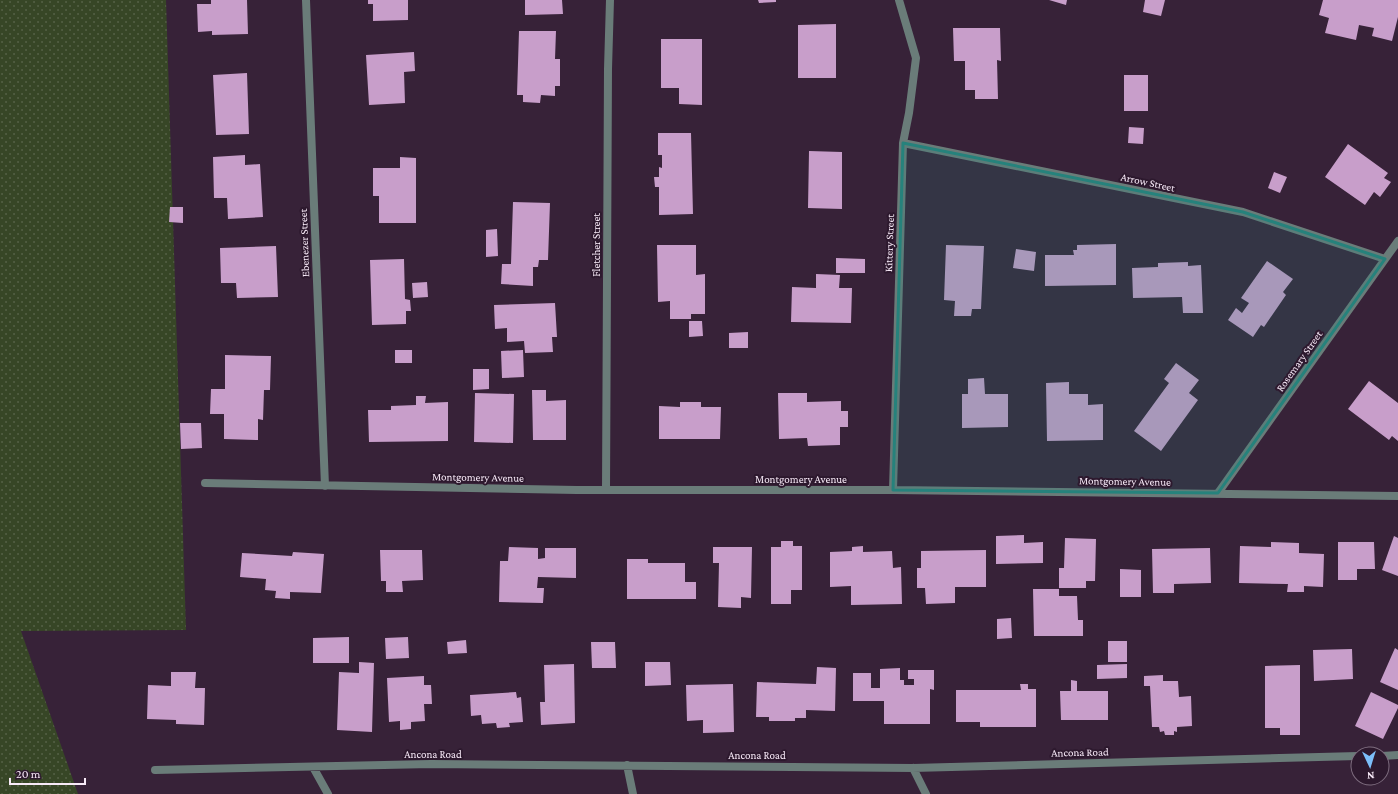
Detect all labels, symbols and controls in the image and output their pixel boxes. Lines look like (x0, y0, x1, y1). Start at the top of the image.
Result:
street label: Arrow Street (1120, 170, 1177, 194)
street label: Ebenezer Street (297, 208, 311, 277)
street label: Fletcher Street (590, 213, 602, 277)
street label: Kittery Street (882, 213, 897, 272)
street label: Rosemary Street (1274, 328, 1325, 394)
street label: Montgomery Avenue (432, 470, 524, 485)
street label: Montgomery Avenue (755, 473, 847, 486)
street label: Montgomery Avenue (1079, 474, 1171, 489)
street label: Ancona Road (1051, 745, 1109, 759)
north arrow (1350, 746, 1390, 786)
street label: Ancona Road (404, 748, 462, 760)
street label: Ancona Road (728, 749, 786, 761)
scale bar (10, 760, 85, 786)
text: 20 m (16, 767, 41, 781)
text: N (1366, 770, 1375, 782)

